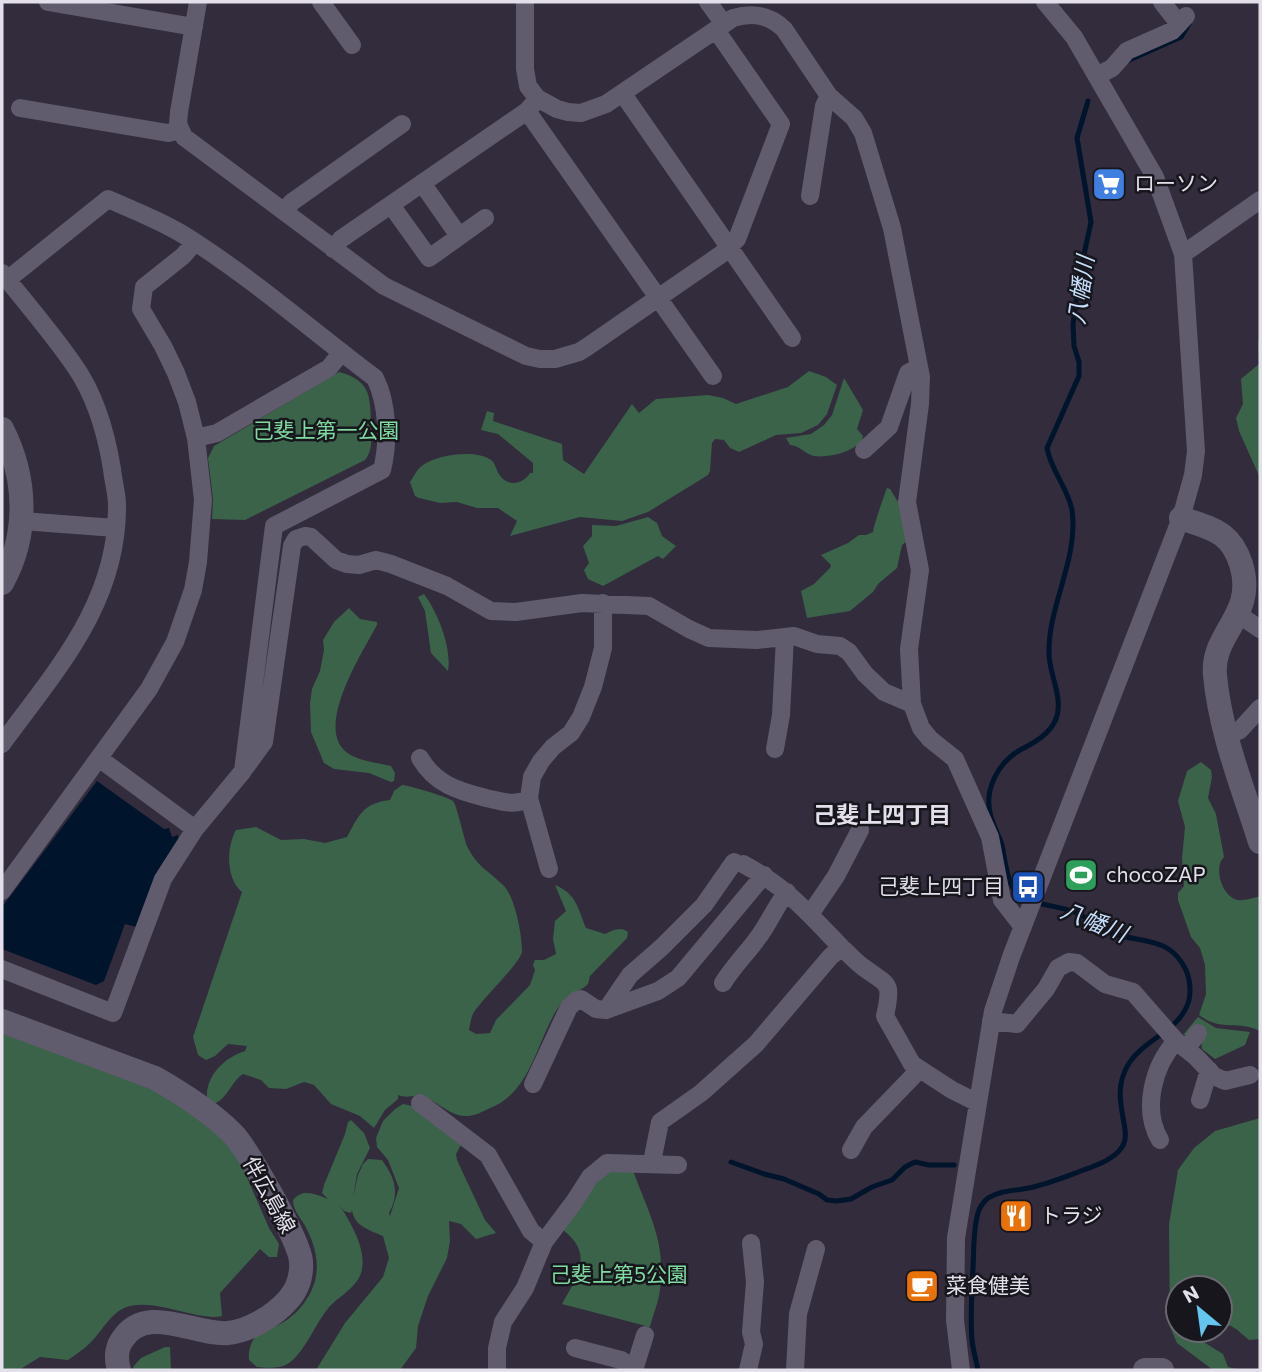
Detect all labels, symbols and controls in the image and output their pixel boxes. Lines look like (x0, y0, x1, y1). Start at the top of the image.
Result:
supermarket icon: ローソン (1090, 165, 1128, 203)
place label: ローソン (1134, 170, 1218, 195)
water label: 八幡川 (1061, 251, 1099, 326)
park label: 己斐上第一公園 (253, 417, 400, 442)
district label: 己斐上四丁目 (813, 800, 951, 828)
sports icon: chocoZAP (1062, 856, 1100, 894)
place label: chocoZAP (1106, 861, 1206, 886)
bus stop icon: 己斐上四丁目 (1009, 868, 1047, 906)
place label: 己斐上四丁目 (878, 873, 1004, 898)
water label: 八幡川 (1057, 895, 1134, 948)
street label: 伴広島線 (239, 1151, 302, 1237)
restaurant icon: トラジ (997, 1197, 1035, 1235)
place label: トラジ (1040, 1202, 1103, 1227)
park label: 己斐上第5公園 (550, 1261, 688, 1286)
cafe icon: 菜食健美 (903, 1267, 941, 1305)
place label: 菜食健美 (946, 1272, 1030, 1297)
north arrow (1164, 1274, 1234, 1344)
text: N (1179, 1280, 1202, 1307)

